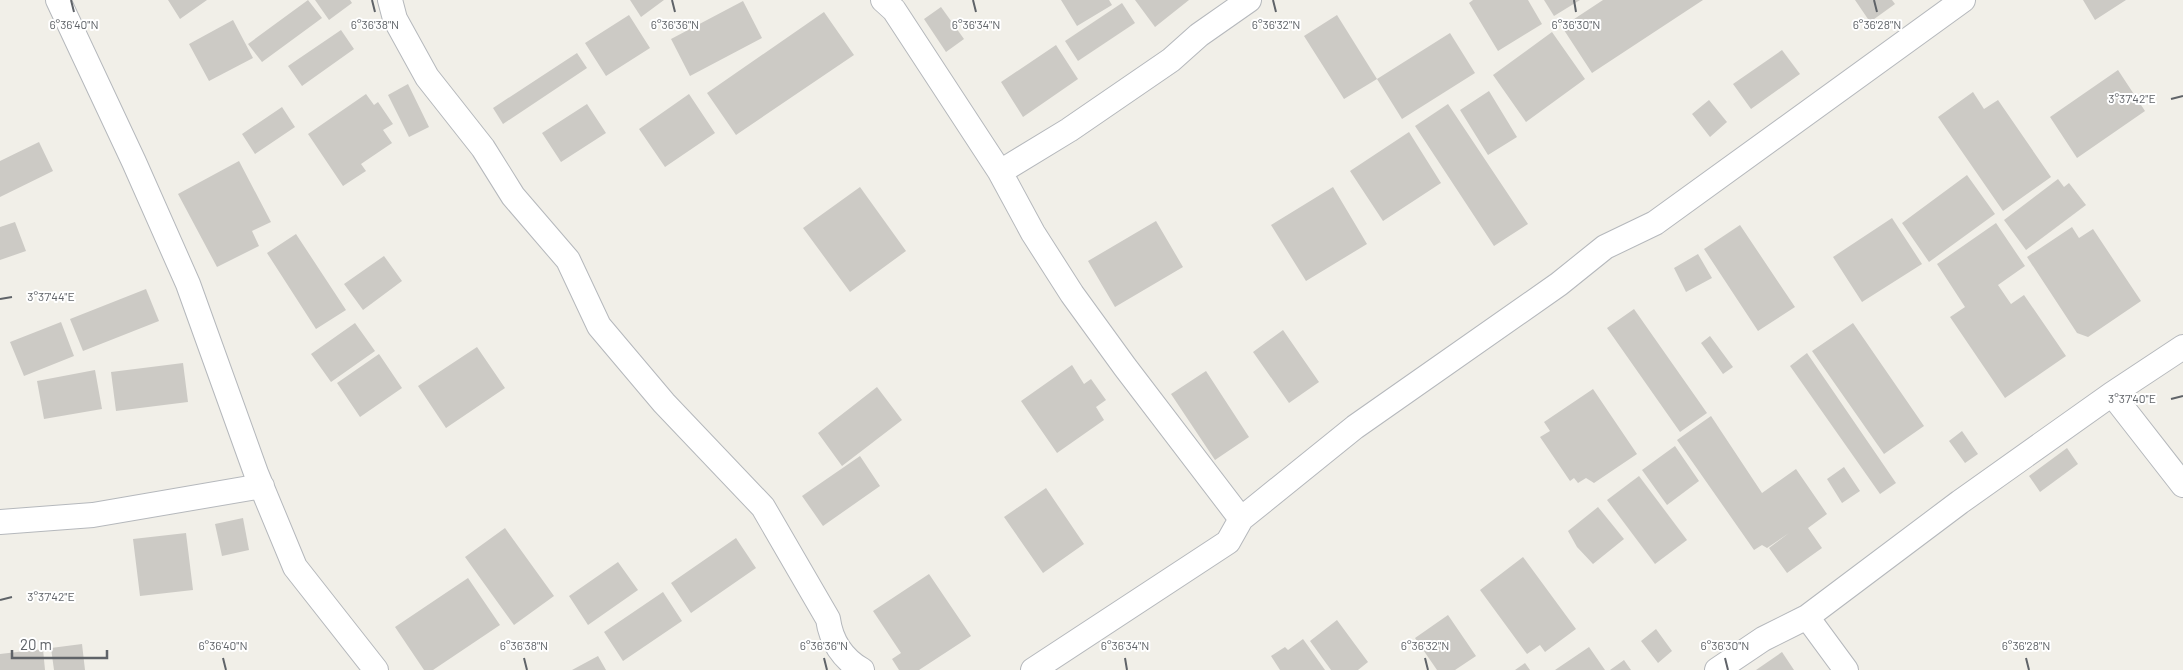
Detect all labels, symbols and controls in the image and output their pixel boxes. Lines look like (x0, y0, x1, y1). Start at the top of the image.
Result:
text: 6°36'40"N (49, 17, 99, 31)
text: 6°36'38"N (351, 17, 399, 31)
text: 6°36'36"N (651, 17, 699, 31)
text: 6°36'34"N (952, 17, 1000, 31)
text: 6°36'32"N (1252, 17, 1300, 31)
text: 6°36'30"N (1552, 17, 1600, 31)
text: 6°36'28"N (1853, 17, 1901, 31)
text: 3°37'42"E (2108, 91, 2156, 105)
text: 3°37'44"E (27, 289, 75, 303)
text: 3°37'40"E (2108, 391, 2156, 405)
text: 3°37'42"E (27, 589, 75, 603)
scale bar (12, 628, 108, 660)
text: 20 m (20, 635, 52, 653)
text: 6°36'40"N (198, 638, 248, 652)
text: 6°36'38"N (500, 638, 548, 652)
text: 6°36'36"N (800, 638, 848, 652)
text: 6°36'34"N (1101, 638, 1149, 652)
text: 6°36'32"N (1401, 638, 1449, 652)
text: 6°36'30"N (1701, 638, 1749, 652)
text: 6°36'28"N (2002, 638, 2050, 652)

